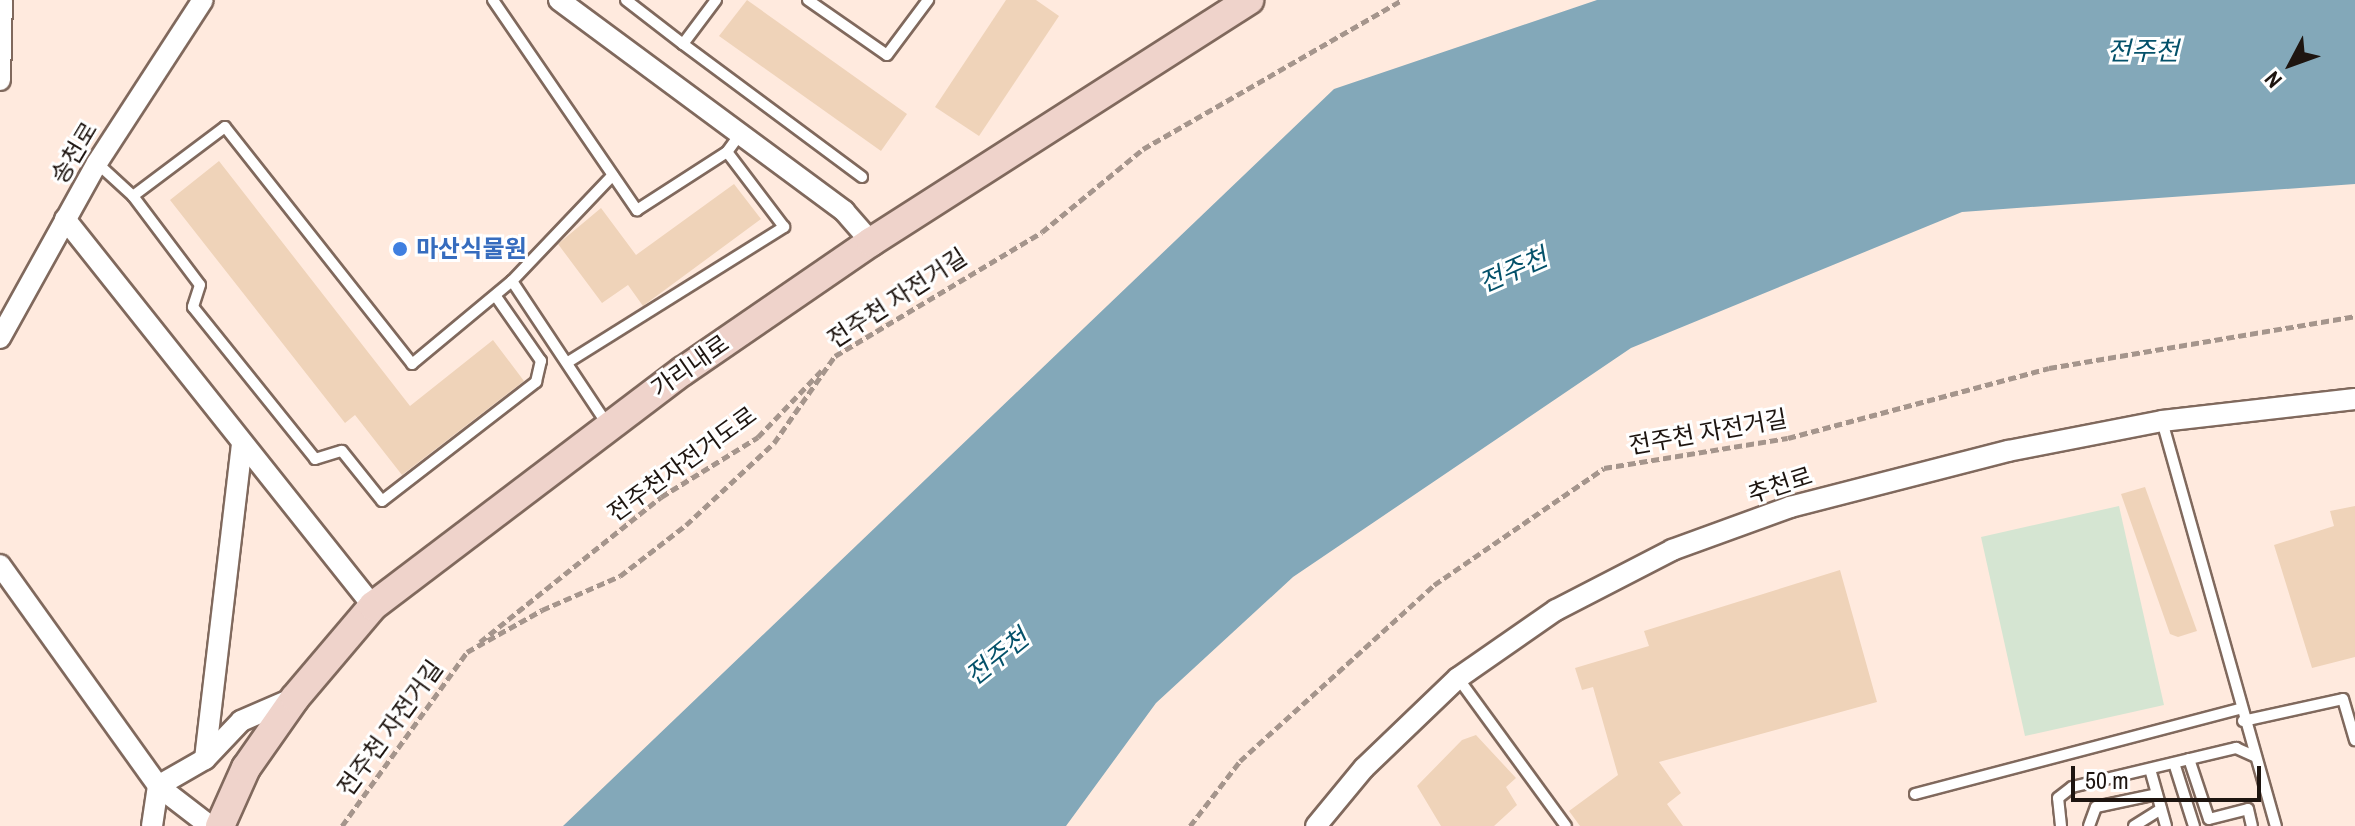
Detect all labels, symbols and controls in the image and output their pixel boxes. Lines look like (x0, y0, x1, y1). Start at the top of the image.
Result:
north arrow (2251, 24, 2331, 104)
water label: 전주천 (2107, 35, 2179, 67)
text: N (2257, 65, 2288, 95)
street label: 송천로 (45, 117, 103, 189)
place label: 마산식물원 (416, 235, 526, 263)
marker: 마산식물원 (391, 240, 409, 258)
water label: 전주천 (1474, 241, 1552, 299)
street label: 전주천 자전거길 (822, 242, 972, 354)
street label: 가리내로 (646, 329, 734, 403)
street label: 전주천자전거도로 (602, 400, 762, 528)
street label: 전주천 자전거길 (1627, 404, 1789, 460)
street label: 추천로 (1744, 461, 1816, 509)
water label: 전주천 (959, 622, 1035, 692)
street label: 전주천 자전거길 (331, 655, 449, 801)
scale bar (2075, 750, 2265, 800)
text: 50 m (2085, 764, 2129, 796)

